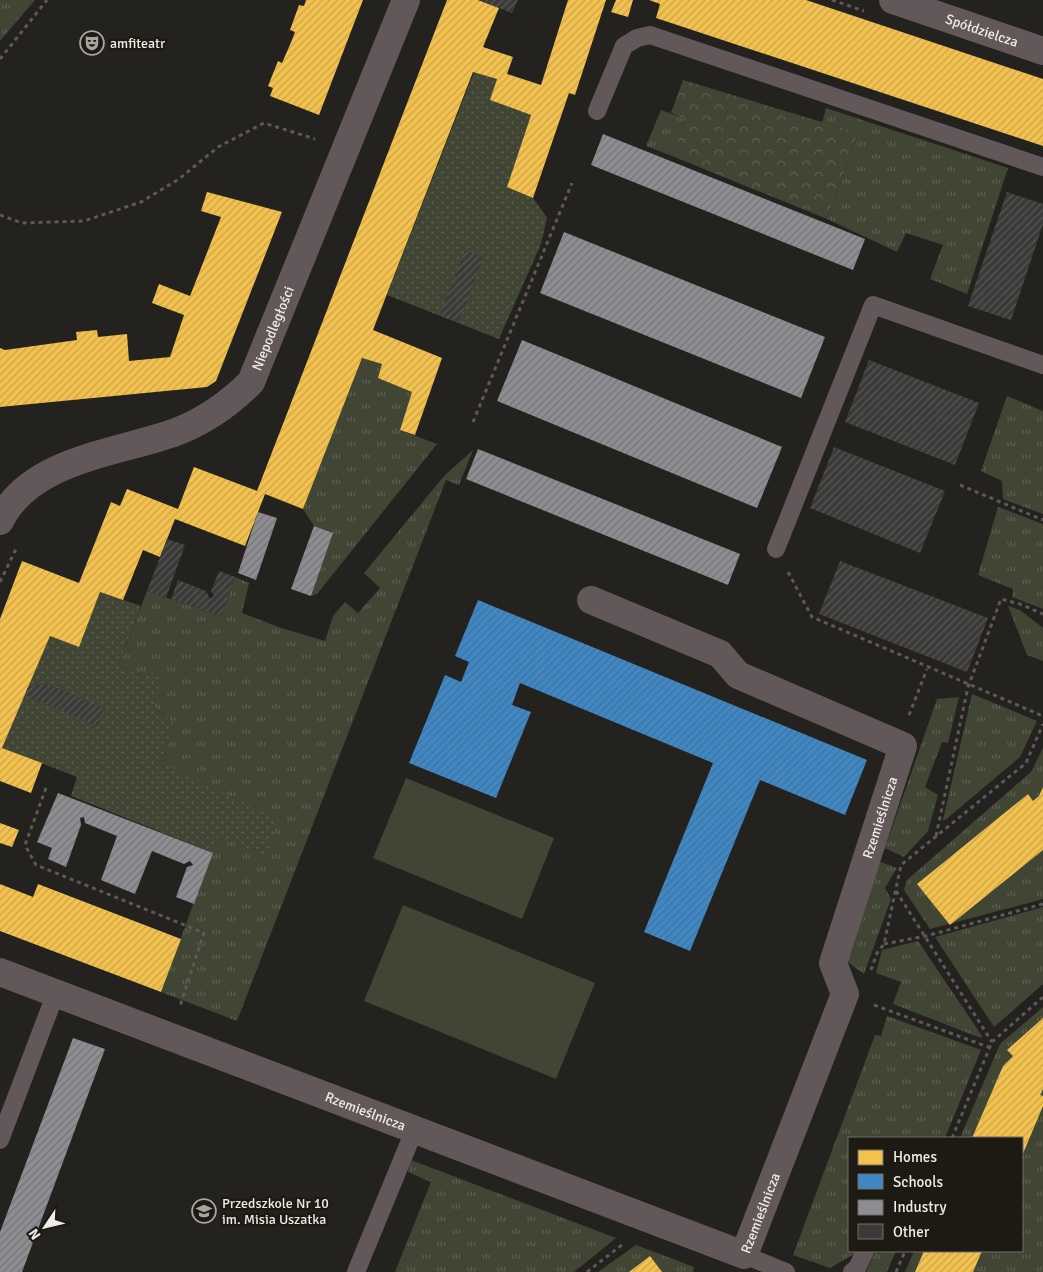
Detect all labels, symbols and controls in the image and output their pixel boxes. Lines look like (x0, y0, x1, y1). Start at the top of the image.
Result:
street label: Spółdzielcza (943, 11, 1020, 51)
theatre icon: amfiteatr (79, 30, 105, 56)
place label: amfiteatr (110, 35, 166, 52)
street label: Niepodległości (249, 284, 298, 373)
street label: Rzemieślnicza (859, 775, 902, 861)
street label: Rzemieślnicza (322, 1088, 408, 1135)
legend (848, 1137, 1023, 1252)
text: Homes (893, 1148, 937, 1166)
street label: Rzemieślnicza (737, 1170, 784, 1256)
text: Schools (893, 1173, 944, 1191)
place label: Przedszkole Nr 10 im. Misia Uszatka (222, 1195, 329, 1228)
school or university icon: Przedszkole Nr 10 im. Misia Uszatka (191, 1198, 217, 1224)
text: Industry (893, 1198, 946, 1216)
north arrow (20, 1202, 70, 1252)
text: Other (893, 1223, 930, 1241)
text: N (25, 1225, 45, 1243)

